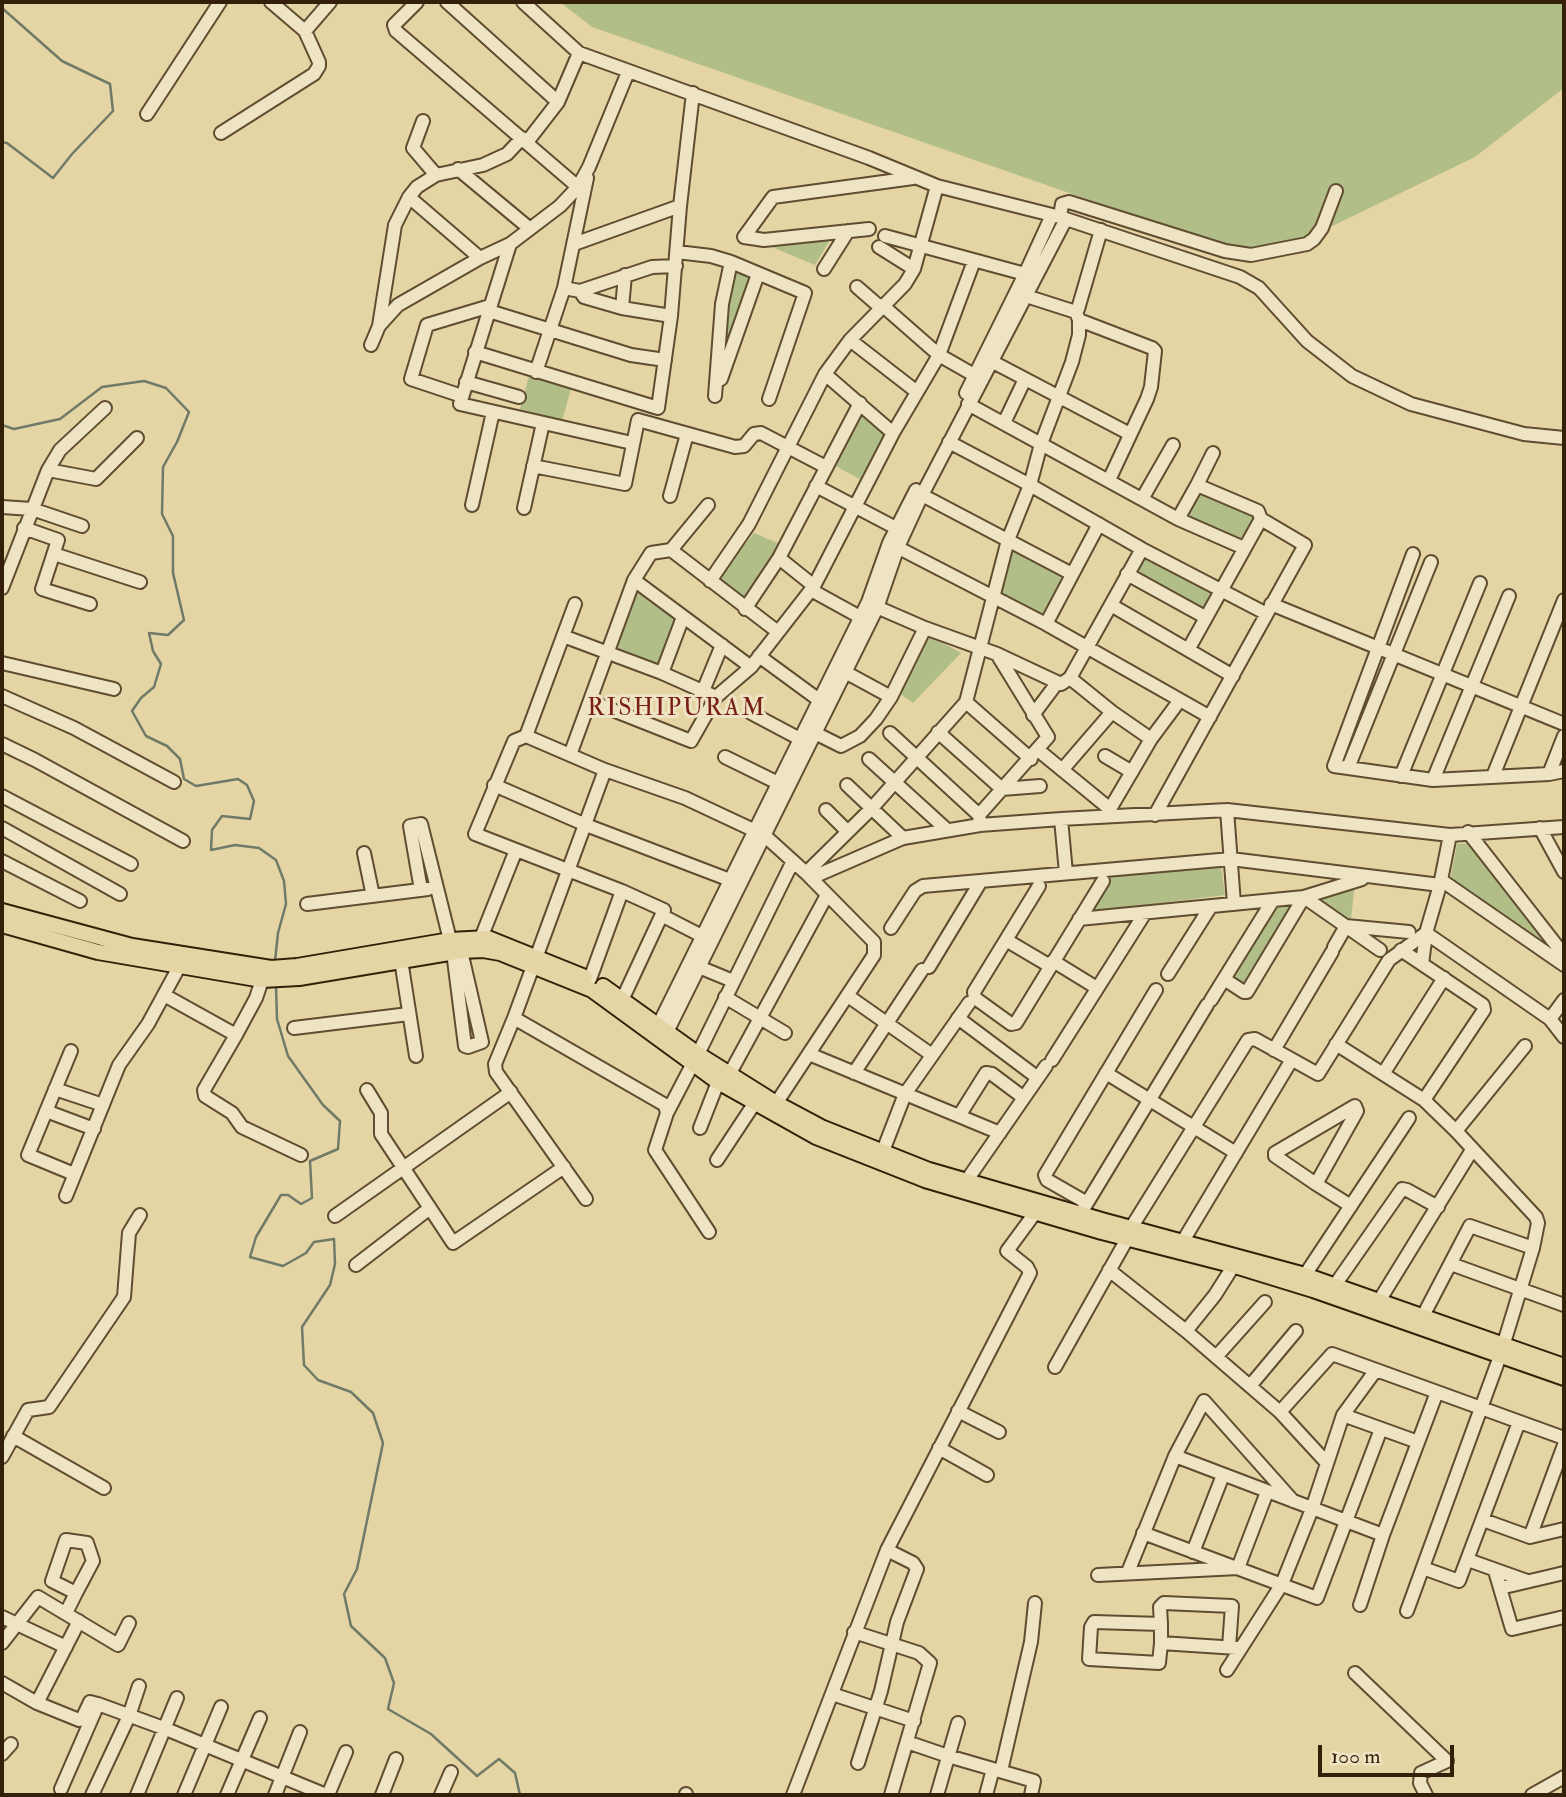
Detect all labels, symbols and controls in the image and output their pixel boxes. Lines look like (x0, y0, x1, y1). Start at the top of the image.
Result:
district label: RISHIPURAM (589, 696, 765, 724)
scale bar (1321, 1730, 1458, 1774)
text: 100 m (1331, 1743, 1381, 1770)

